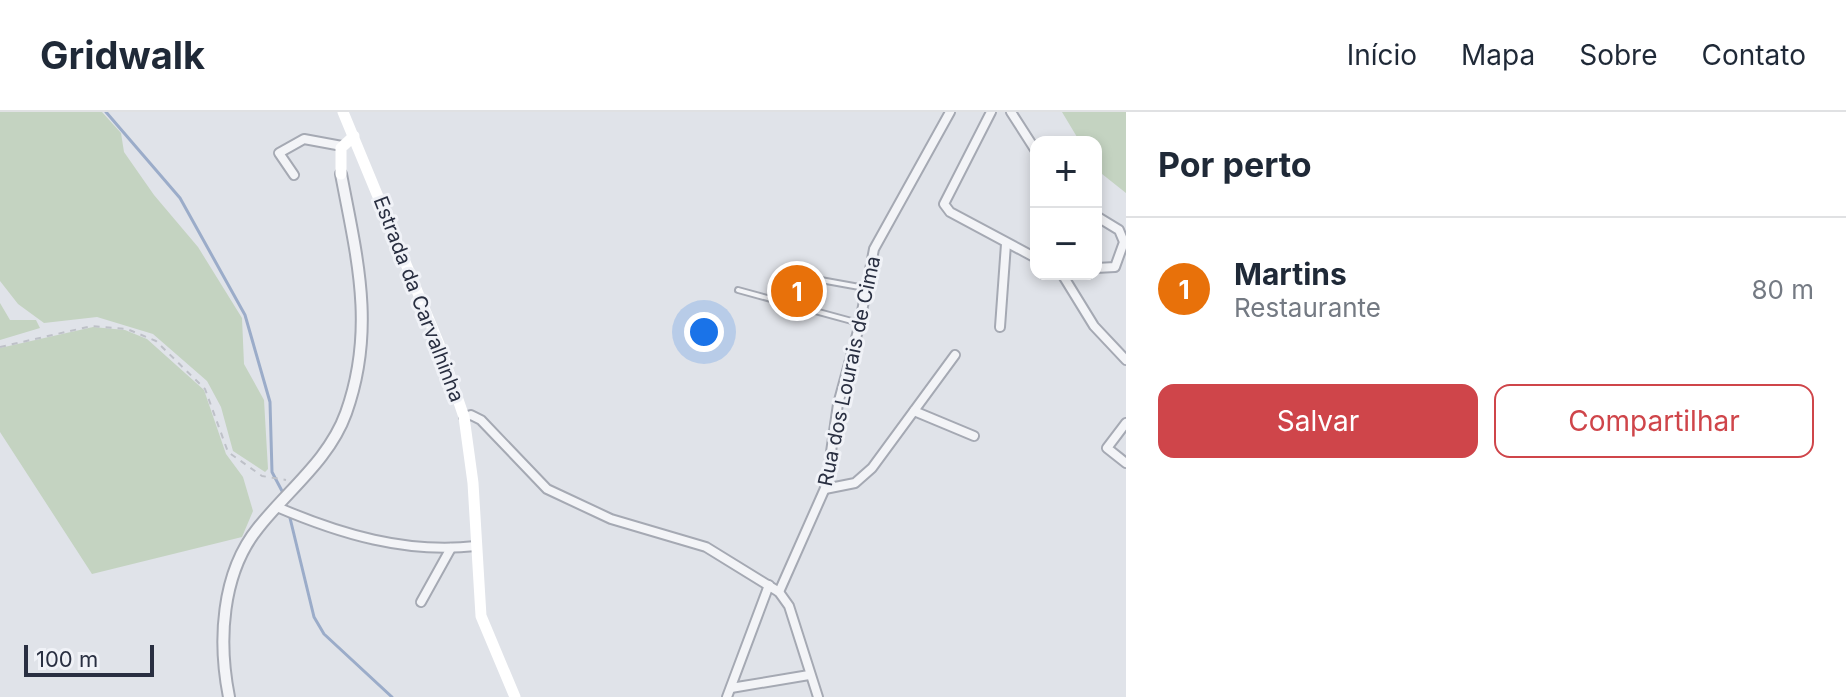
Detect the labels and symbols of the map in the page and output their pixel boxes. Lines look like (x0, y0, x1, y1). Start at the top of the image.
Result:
street label: Estrada da Carvalhinha (369, 193, 469, 405)
street label: Rua dos Lourais de Cima (813, 254, 885, 488)
pin: 1 (771, 261, 823, 321)
your location (684, 312, 724, 352)
scale bar (24, 641, 154, 677)

